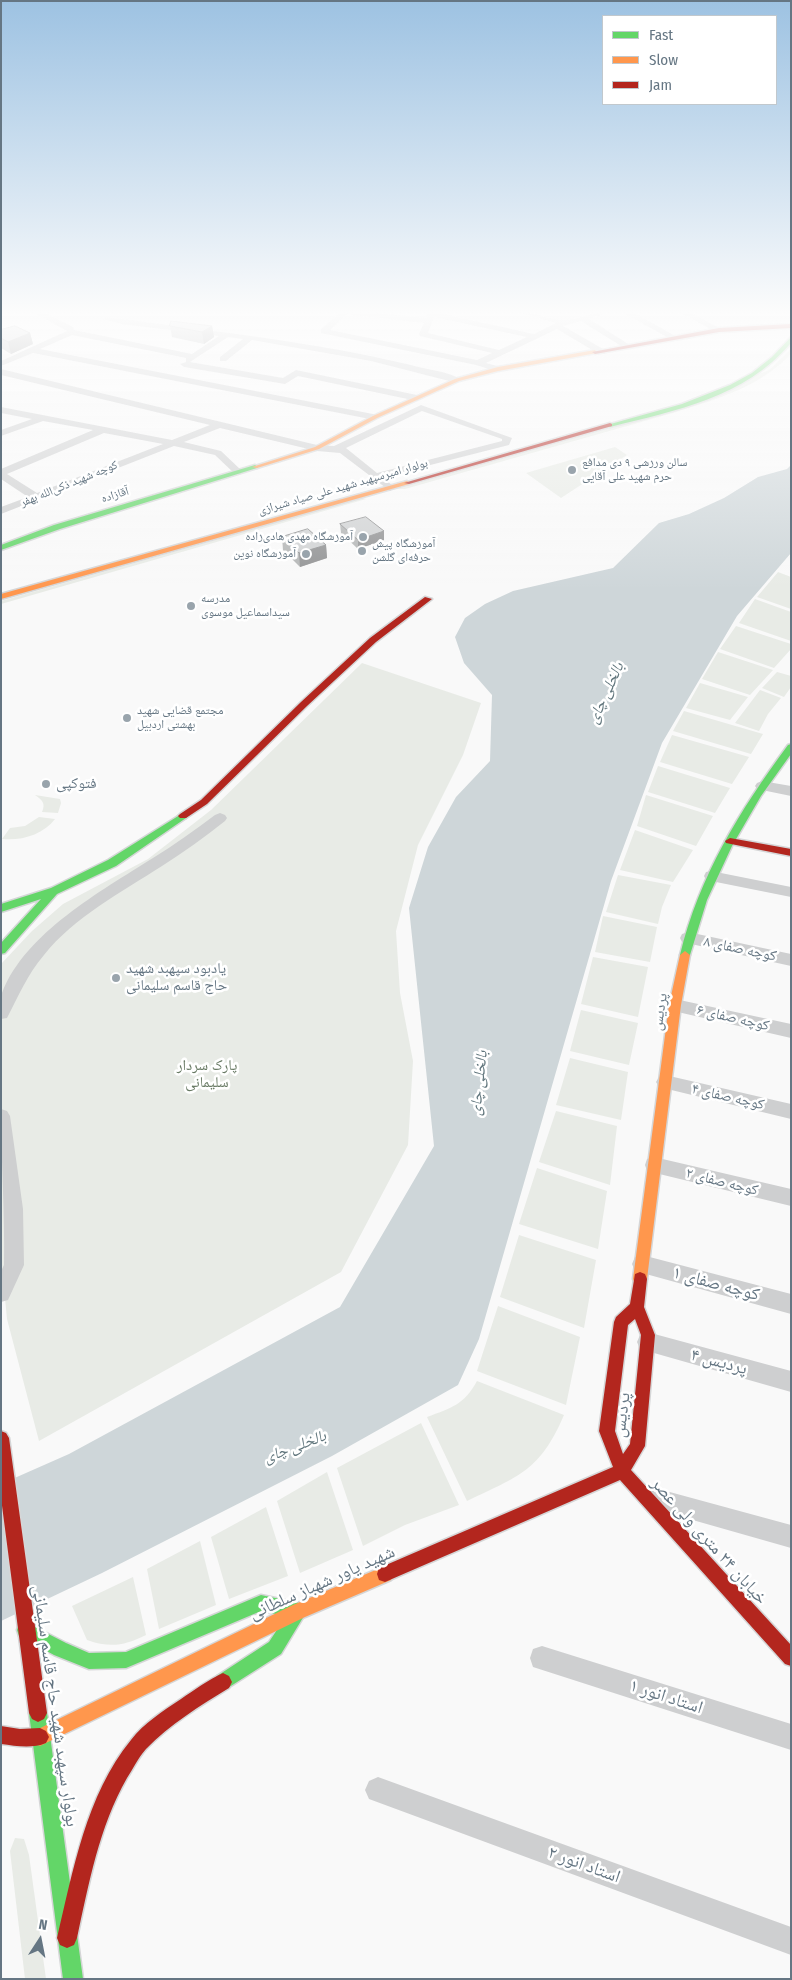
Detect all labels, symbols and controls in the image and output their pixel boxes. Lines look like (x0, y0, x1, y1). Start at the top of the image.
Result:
legend (602, 15, 777, 105)
text: Fast (649, 26, 673, 44)
text: Slow (649, 51, 678, 69)
text: Jam (649, 76, 672, 94)
street label: بولوار امیرسپهبد شهید علی صیاد شیرازی (257, 456, 429, 518)
place label: سالن ورزشی ۹ دی مدافع حرم شهید علی آقایی (582, 456, 687, 484)
street label: کوچه شهید ذکی‌الله بهفر (18, 458, 120, 510)
marker: سالن ورزشی ۹ دی مدافع حرم شهید علی آقایی (566, 464, 578, 476)
street label: آقازاده (99, 484, 131, 506)
place label: آموزشگاه مهدی هادی‌زاده (245, 530, 353, 544)
marker: آموزشگاه مهدی هادی‌زاده (357, 531, 369, 543)
place label: آموزشگاه پیش حرفه‌ای گلشن (372, 537, 435, 565)
marker: آموزشگاه پیش حرفه‌ای گلشن (356, 545, 368, 557)
place label: آموزشگاه نوین (233, 547, 296, 561)
marker: آموزشگاه نوین (300, 548, 312, 560)
place label: مدرسه سیداسماعیل موسوی (201, 592, 290, 620)
marker: مدرسه سیداسماعیل موسوی (185, 600, 197, 612)
water label: بالخلی چای (584, 659, 628, 727)
place label: مجتمع قضایی شهید بهشتی اردبیل (137, 704, 223, 732)
marker: مجتمع قضایی شهید بهشتی اردبیل (121, 712, 133, 724)
place label: فتوکپی (56, 775, 97, 793)
marker: فتوکپی (40, 778, 52, 790)
street label: کوچه صفای ۸ (702, 933, 778, 965)
place label: یادبود سپهبد شهید حاج قاسم سلیمانی (126, 960, 227, 995)
marker: یادبود سپهبد شهید حاج قاسم سلیمانی (110, 972, 122, 984)
street label: پردیس (648, 992, 672, 1032)
street label: کوچه صفای ۶ (695, 1001, 771, 1035)
water label: بالخلی چای (466, 1050, 492, 1116)
park label: پارک سردار سلیمانی (177, 1057, 237, 1092)
street label: کوچه صفای ۴ (690, 1080, 766, 1114)
street label: کوچه صفای ۲ (684, 1164, 760, 1200)
street label: کوچه صفای ۱ (670, 1262, 762, 1306)
street label: پردیس ۴ (688, 1344, 750, 1380)
street label: پردیس (609, 1391, 635, 1439)
water label: بالخلی چای (261, 1426, 329, 1468)
street label: خیابان ۲۴ متری ولی عصر (646, 1473, 772, 1609)
street label: شهید یاور شهباز سلطانی (246, 1541, 398, 1625)
street label: بولوار سپهبد شهید حاج قاسم سلیمانی (27, 1584, 83, 1828)
street label: استاد انور ۱ (627, 1675, 705, 1719)
street label: استاد انور ۲ (545, 1842, 623, 1888)
north arrow (15, 1915, 65, 1965)
text: N (37, 1916, 49, 1934)

